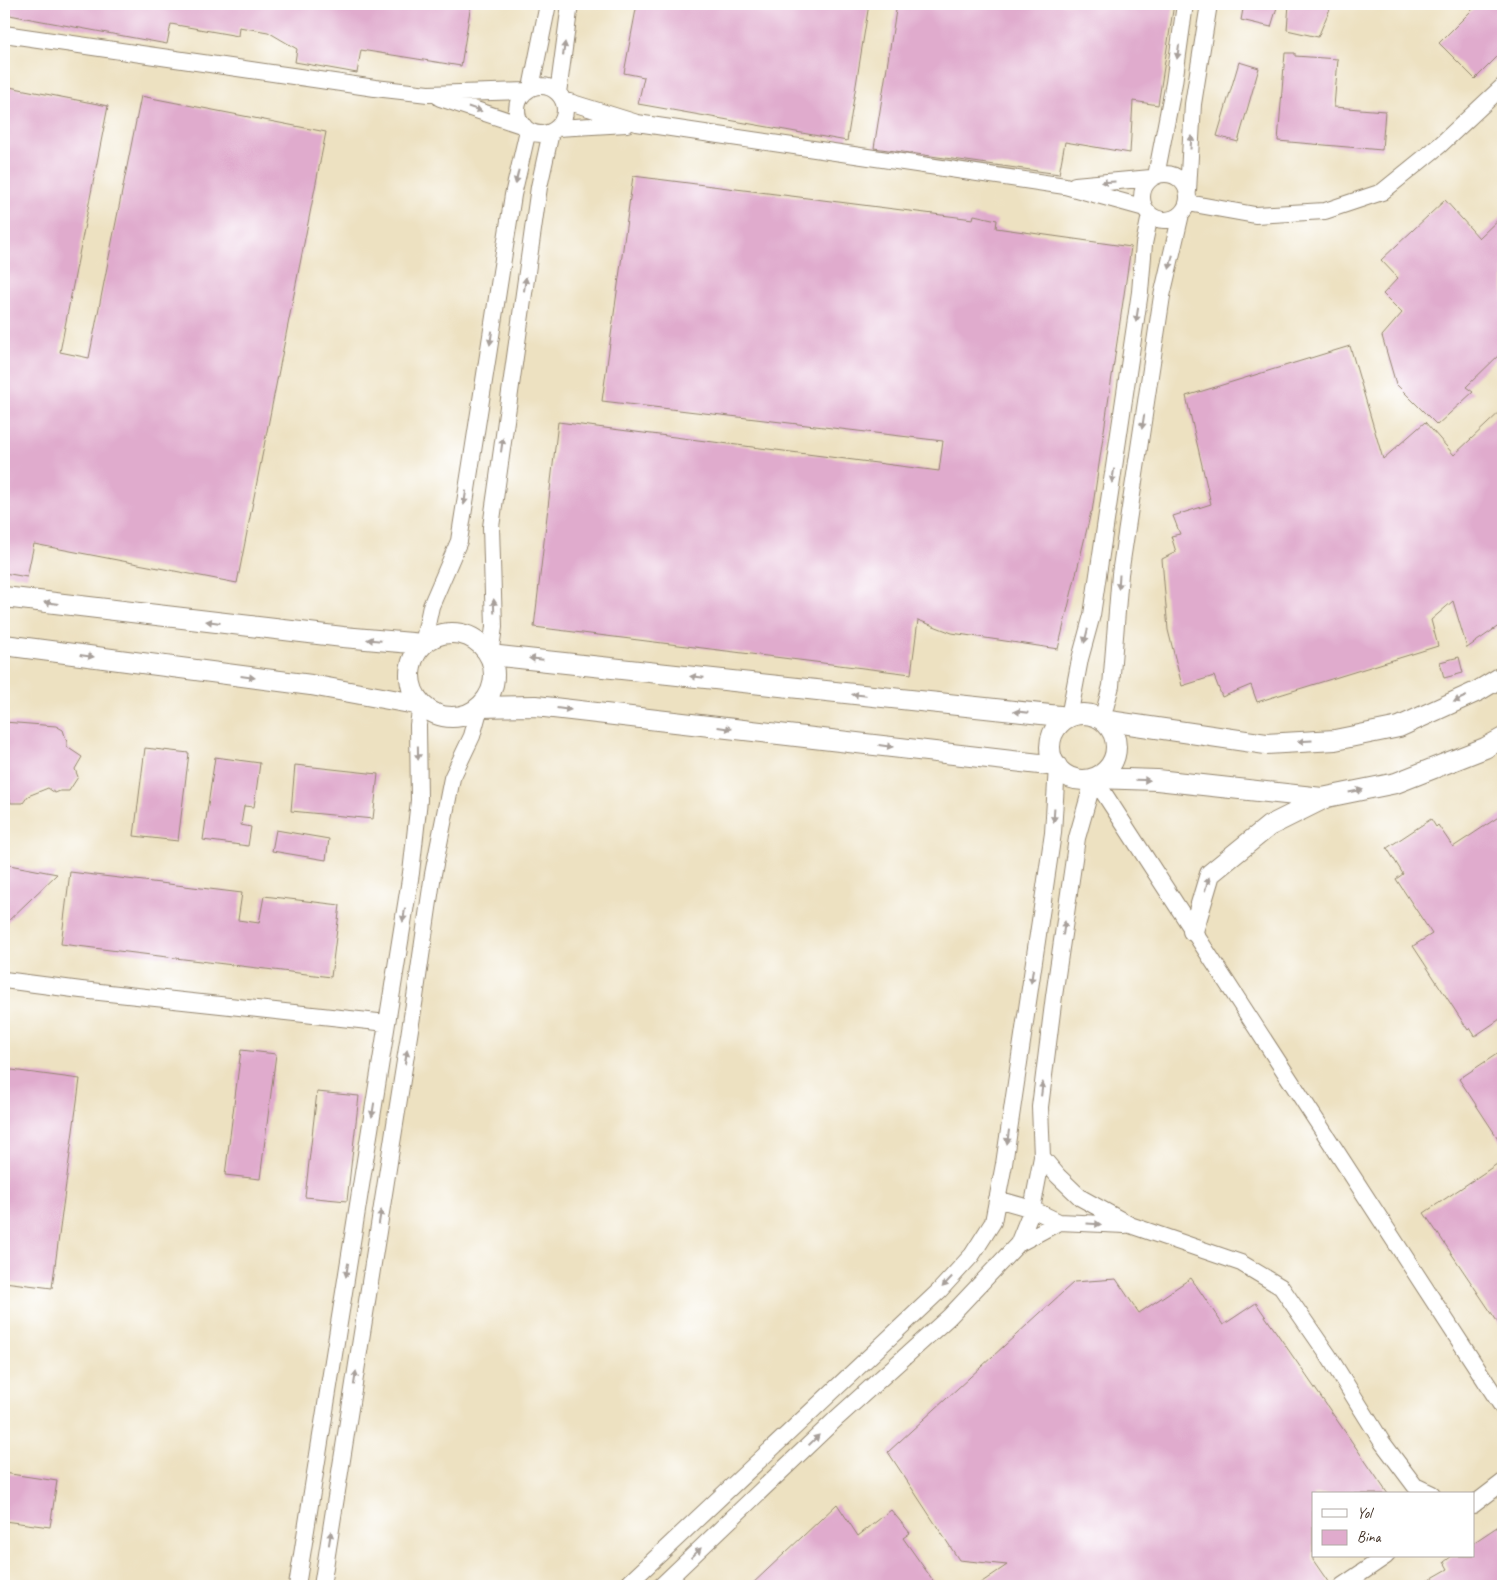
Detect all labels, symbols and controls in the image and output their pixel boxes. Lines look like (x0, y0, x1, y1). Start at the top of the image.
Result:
one-way arrow (560, 40, 568, 56)
one-way arrow (1174, 44, 1182, 60)
one-way arrow (467, 106, 482, 113)
one-way arrow (1187, 134, 1195, 150)
one-way arrow (513, 170, 521, 185)
one-way arrow (1100, 178, 1116, 186)
one-way arrow (1167, 254, 1175, 269)
one-way arrow (522, 275, 530, 291)
one-way arrow (1132, 307, 1140, 323)
one-way arrow (486, 330, 494, 346)
one-way arrow (1139, 414, 1147, 430)
one-way arrow (499, 436, 507, 452)
one-way arrow (1108, 468, 1116, 484)
one-way arrow (461, 491, 469, 507)
one-way arrow (1115, 575, 1123, 591)
one-way arrow (489, 598, 497, 614)
one-way arrow (43, 599, 59, 607)
one-way arrow (204, 618, 220, 626)
one-way arrow (1082, 628, 1090, 643)
one-way arrow (366, 636, 382, 644)
one-way arrow (79, 652, 95, 660)
one-way arrow (528, 655, 544, 663)
one-way arrow (240, 673, 256, 681)
one-way arrow (689, 673, 705, 681)
one-way arrow (851, 690, 867, 698)
one-way arrow (1453, 696, 1467, 704)
one-way arrow (556, 705, 572, 713)
one-way arrow (1012, 708, 1028, 716)
one-way arrow (717, 724, 733, 732)
one-way arrow (1297, 738, 1313, 746)
one-way arrow (879, 742, 895, 750)
one-way arrow (414, 745, 422, 761)
one-way arrow (1135, 776, 1151, 784)
one-way arrow (1349, 787, 1364, 795)
one-way arrow (1049, 807, 1057, 823)
one-way arrow (1204, 876, 1212, 891)
one-way arrow (400, 907, 408, 923)
one-way arrow (1060, 920, 1068, 936)
one-way arrow (1027, 968, 1035, 984)
one-way arrow (402, 1048, 410, 1064)
one-way arrow (1038, 1081, 1046, 1097)
one-way arrow (369, 1102, 377, 1118)
one-way arrow (1004, 1129, 1012, 1145)
one-way arrow (377, 1209, 385, 1225)
one-way arrow (1087, 1220, 1103, 1228)
one-way arrow (343, 1262, 351, 1278)
one-way arrow (941, 1276, 953, 1288)
one-way arrow (351, 1369, 359, 1385)
one-way arrow (807, 1434, 819, 1446)
legend (1312, 1492, 1474, 1558)
text: Yol (1357, 1504, 1374, 1523)
text: Bina (1357, 1528, 1382, 1547)
one-way arrow (326, 1530, 334, 1546)
one-way arrow (690, 1547, 702, 1559)

